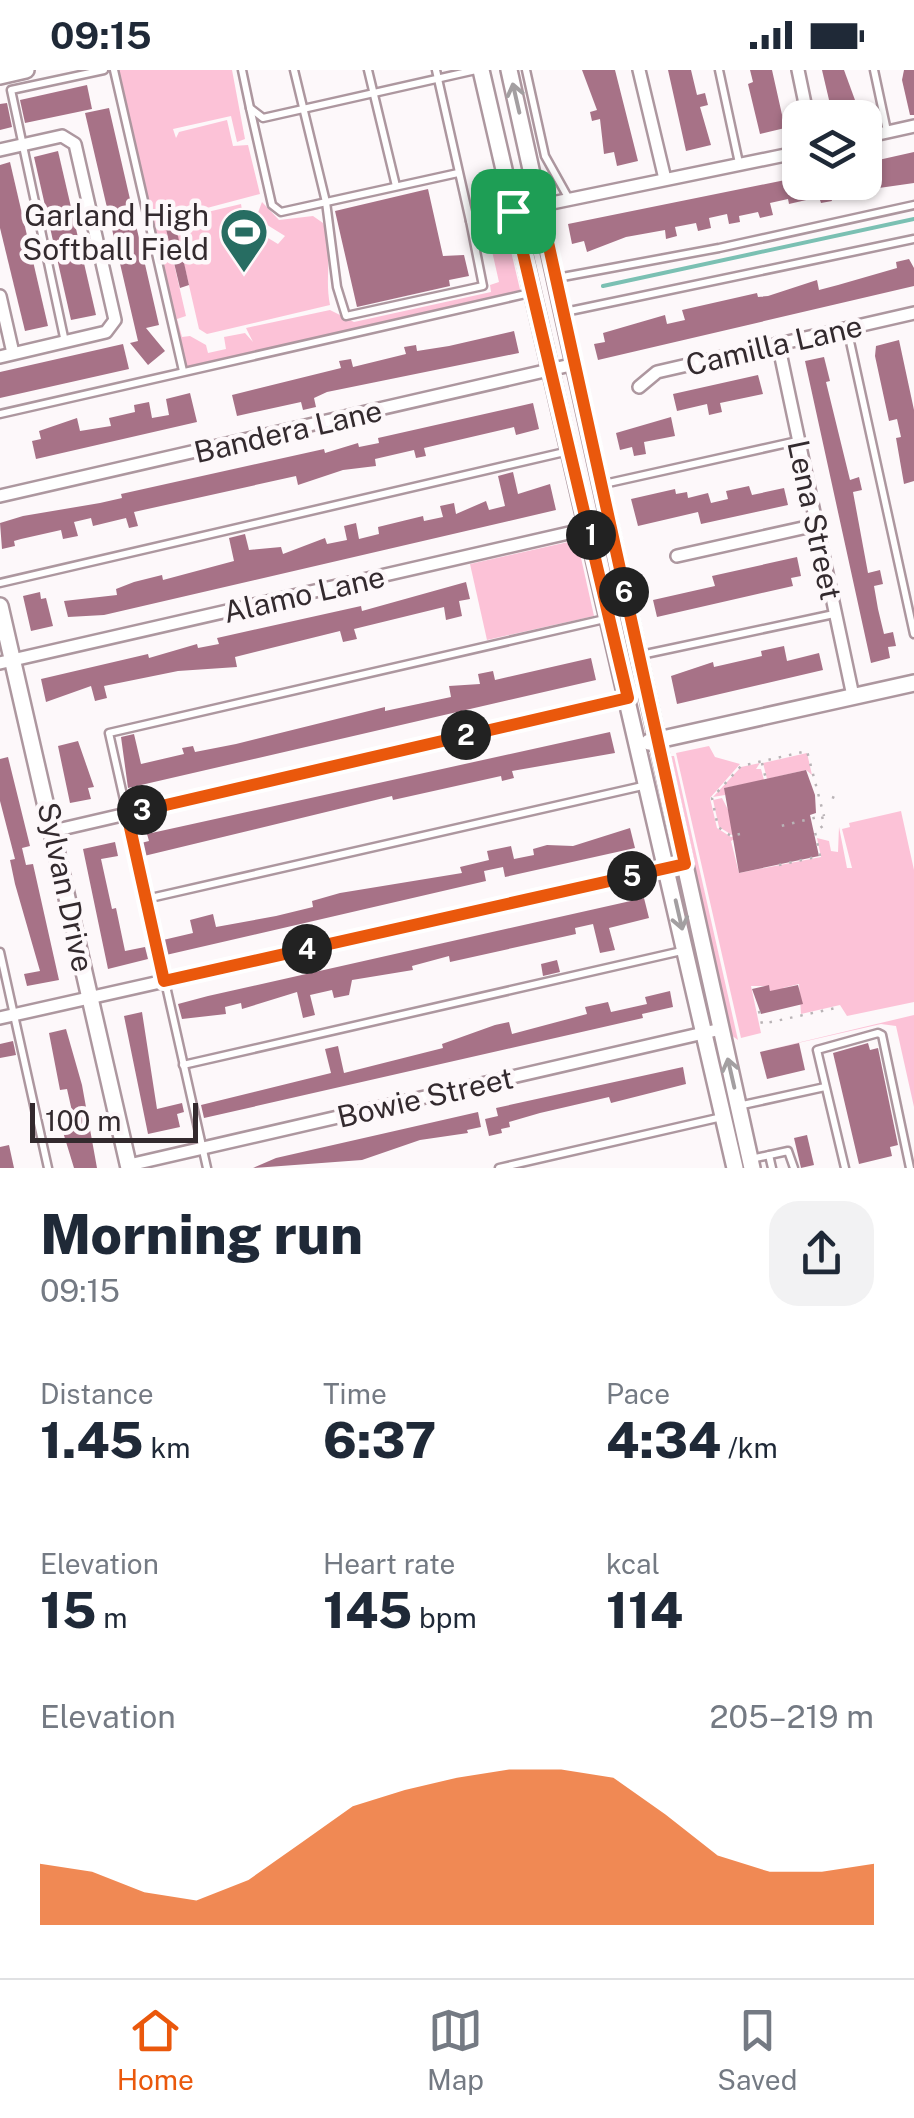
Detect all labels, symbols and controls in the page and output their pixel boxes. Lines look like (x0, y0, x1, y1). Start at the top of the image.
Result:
text: 09:15 (50, 13, 152, 58)
one-way arrow (506, 83, 524, 115)
map controls (782, 100, 882, 200)
button: layers (782, 100, 882, 200)
pin (471, 169, 556, 254)
icon: arrive (486, 184, 541, 239)
place label: Garland High Softball Field (22, 197, 209, 267)
sports icon: Garland High Softball Field (218, 206, 270, 274)
street label: Camilla Lane (682, 307, 866, 383)
street label: Bandera Lane (191, 392, 385, 470)
street label: Lena Street (781, 437, 849, 603)
pin: 1 (566, 510, 616, 560)
text: 1 (585, 518, 597, 551)
street label: Alamo Lane (220, 558, 388, 630)
pin: 6 (599, 567, 649, 617)
text: 6 (615, 575, 633, 608)
pin: 2 (441, 710, 491, 760)
text: 2 (457, 718, 475, 751)
pin: 3 (117, 785, 167, 835)
text: 3 (133, 793, 151, 826)
street label: Sylvan Drive (30, 799, 102, 975)
pin: 5 (607, 851, 657, 901)
text: 5 (623, 859, 641, 892)
one-way arrow (670, 899, 689, 930)
pin: 4 (282, 924, 332, 974)
text: 4 (298, 932, 316, 965)
one-way arrow (721, 1058, 739, 1090)
street label: Bowie Street (333, 1059, 517, 1135)
scale bar (30, 1098, 198, 1142)
text: 100 m (45, 1104, 122, 1137)
button: share (769, 1201, 874, 1306)
text: Morning run (40, 1202, 363, 1266)
text: 09:15 (40, 1272, 120, 1309)
text: Distance (40, 1377, 154, 1410)
text: Time (323, 1377, 387, 1410)
text: Pace (606, 1377, 670, 1410)
text: 1.45 (40, 1410, 144, 1469)
text: 6:37 (323, 1410, 437, 1469)
text: 4:34 (606, 1410, 721, 1469)
text: km (144, 1431, 190, 1464)
text: /km (721, 1431, 778, 1464)
text: Elevation (40, 1547, 159, 1580)
text: Heart rate (323, 1547, 455, 1580)
text: kcal (606, 1547, 660, 1580)
text: 15 (40, 1580, 96, 1639)
text: 145 (323, 1580, 412, 1639)
text: 114 (606, 1580, 683, 1639)
text: m (96, 1601, 127, 1634)
text: bpm (412, 1601, 477, 1634)
text: Elevation (40, 1698, 176, 1735)
text: 205–219 m (710, 1698, 874, 1735)
tab: Home (117, 2003, 194, 2096)
tab: Map (427, 2003, 484, 2096)
tab: Saved (717, 2003, 797, 2096)

